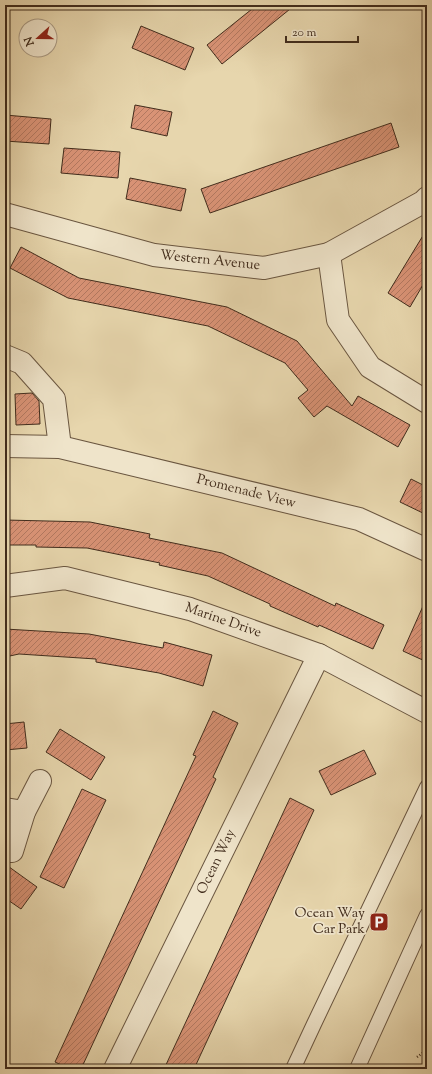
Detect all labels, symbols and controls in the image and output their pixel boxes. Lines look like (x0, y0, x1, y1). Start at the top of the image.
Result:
north arrow (18, 18, 58, 58)
scale bar (286, 18, 358, 44)
text: 20 m (292, 24, 317, 42)
text: N (20, 34, 39, 49)
street label: Western Avenue (159, 246, 261, 276)
street label: Promenade View (194, 470, 298, 514)
street label: Marine Drive (182, 599, 264, 643)
street label: Ocean Way (193, 826, 241, 898)
place label: Ocean Way Car Park (295, 904, 365, 940)
parking icon: Ocean Way Car Park (368, 911, 390, 933)

